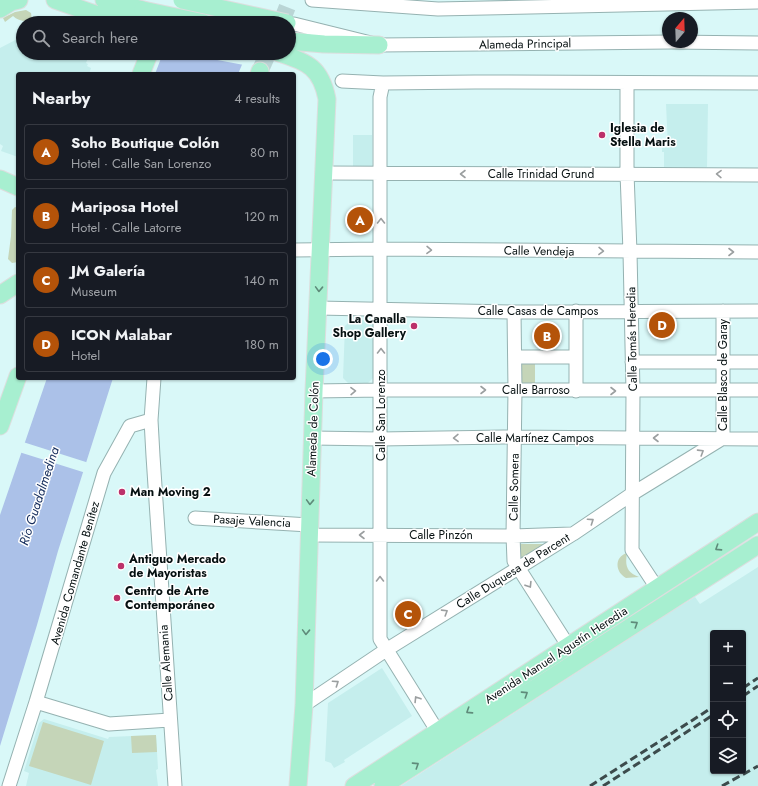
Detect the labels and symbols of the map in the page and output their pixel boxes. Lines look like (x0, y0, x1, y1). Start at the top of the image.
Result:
north arrow (662, 12, 698, 48)
street label: Alameda Principal (479, 34, 571, 54)
place label: Iglesia de Stella Maris (610, 119, 676, 151)
marker: Iglesia de Stella Maris (597, 130, 607, 140)
street label: Calle Trinidad Grund (488, 165, 594, 183)
one-way arrow (460, 170, 466, 178)
one-way arrow (716, 170, 722, 178)
pin: A (347, 205, 373, 235)
one-way arrow (377, 218, 385, 224)
street label: Calle Vendeja (504, 241, 575, 261)
one-way arrow (426, 246, 432, 254)
one-way arrow (598, 247, 604, 255)
one-way arrow (728, 248, 734, 256)
one-way arrow (315, 286, 323, 292)
street label: Calle Tomás Heredia (622, 286, 642, 391)
street label: Calle Casas de Campos (478, 302, 598, 320)
place label: La Canalla Shop Gallery (332, 310, 407, 342)
pin: D (649, 310, 675, 340)
street label: Calle Blasco de Garay (714, 318, 732, 431)
marker: La Canalla Shop Gallery (409, 321, 419, 331)
pin: B (534, 321, 560, 351)
one-way arrow (377, 348, 385, 354)
your location (313, 349, 333, 369)
street label: Calle San Lorenzo (372, 369, 390, 461)
street label: Alameda de Colón (302, 381, 324, 477)
street label: Calle Barroso (502, 381, 570, 399)
one-way arrow (350, 386, 356, 395)
one-way arrow (480, 386, 486, 394)
one-way arrow (610, 387, 616, 395)
street label: Calle Martínez Campos (476, 429, 594, 447)
one-way arrow (453, 434, 459, 442)
one-way arrow (653, 434, 659, 442)
water label: Río Guadalmedina (14, 444, 64, 548)
one-way arrow (697, 449, 704, 456)
street label: Calle Somera (504, 453, 524, 521)
place label: Man Moving 2 (130, 483, 211, 501)
marker: Man Moving 2 (117, 487, 127, 497)
street label: Avenida Comandante Benítez (46, 499, 104, 647)
one-way arrow (306, 499, 314, 505)
street label: Pasaje Valencia (213, 510, 292, 532)
one-way arrow (587, 518, 594, 526)
street label: Calle Pinzón (409, 526, 473, 544)
street label: Calle Duquesa de Parcent (453, 529, 573, 613)
one-way arrow (359, 531, 365, 539)
one-way arrow (716, 543, 723, 550)
place label: Antiguo Mercado de Mayoristas (128, 550, 226, 582)
marker: Antiguo Mercado de Mayoristas (116, 561, 126, 571)
one-way arrow (376, 576, 384, 582)
one-way arrow (524, 581, 532, 588)
place label: Centro de Arte Contemporáneo (125, 582, 215, 614)
marker: Centro de Arte Contemporáneo (112, 593, 122, 603)
pin: C (395, 599, 421, 629)
street label: Avenida Manuel Agustín Heredia (481, 602, 631, 708)
one-way arrow (441, 610, 448, 617)
one-way arrow (631, 621, 638, 629)
street label: Calle Alemania (154, 624, 178, 702)
one-way arrow (302, 629, 310, 635)
one-way arrow (332, 680, 339, 688)
one-way arrow (521, 692, 528, 699)
one-way arrow (414, 696, 422, 703)
one-way arrow (466, 707, 473, 714)
one-way arrow (412, 762, 419, 770)

